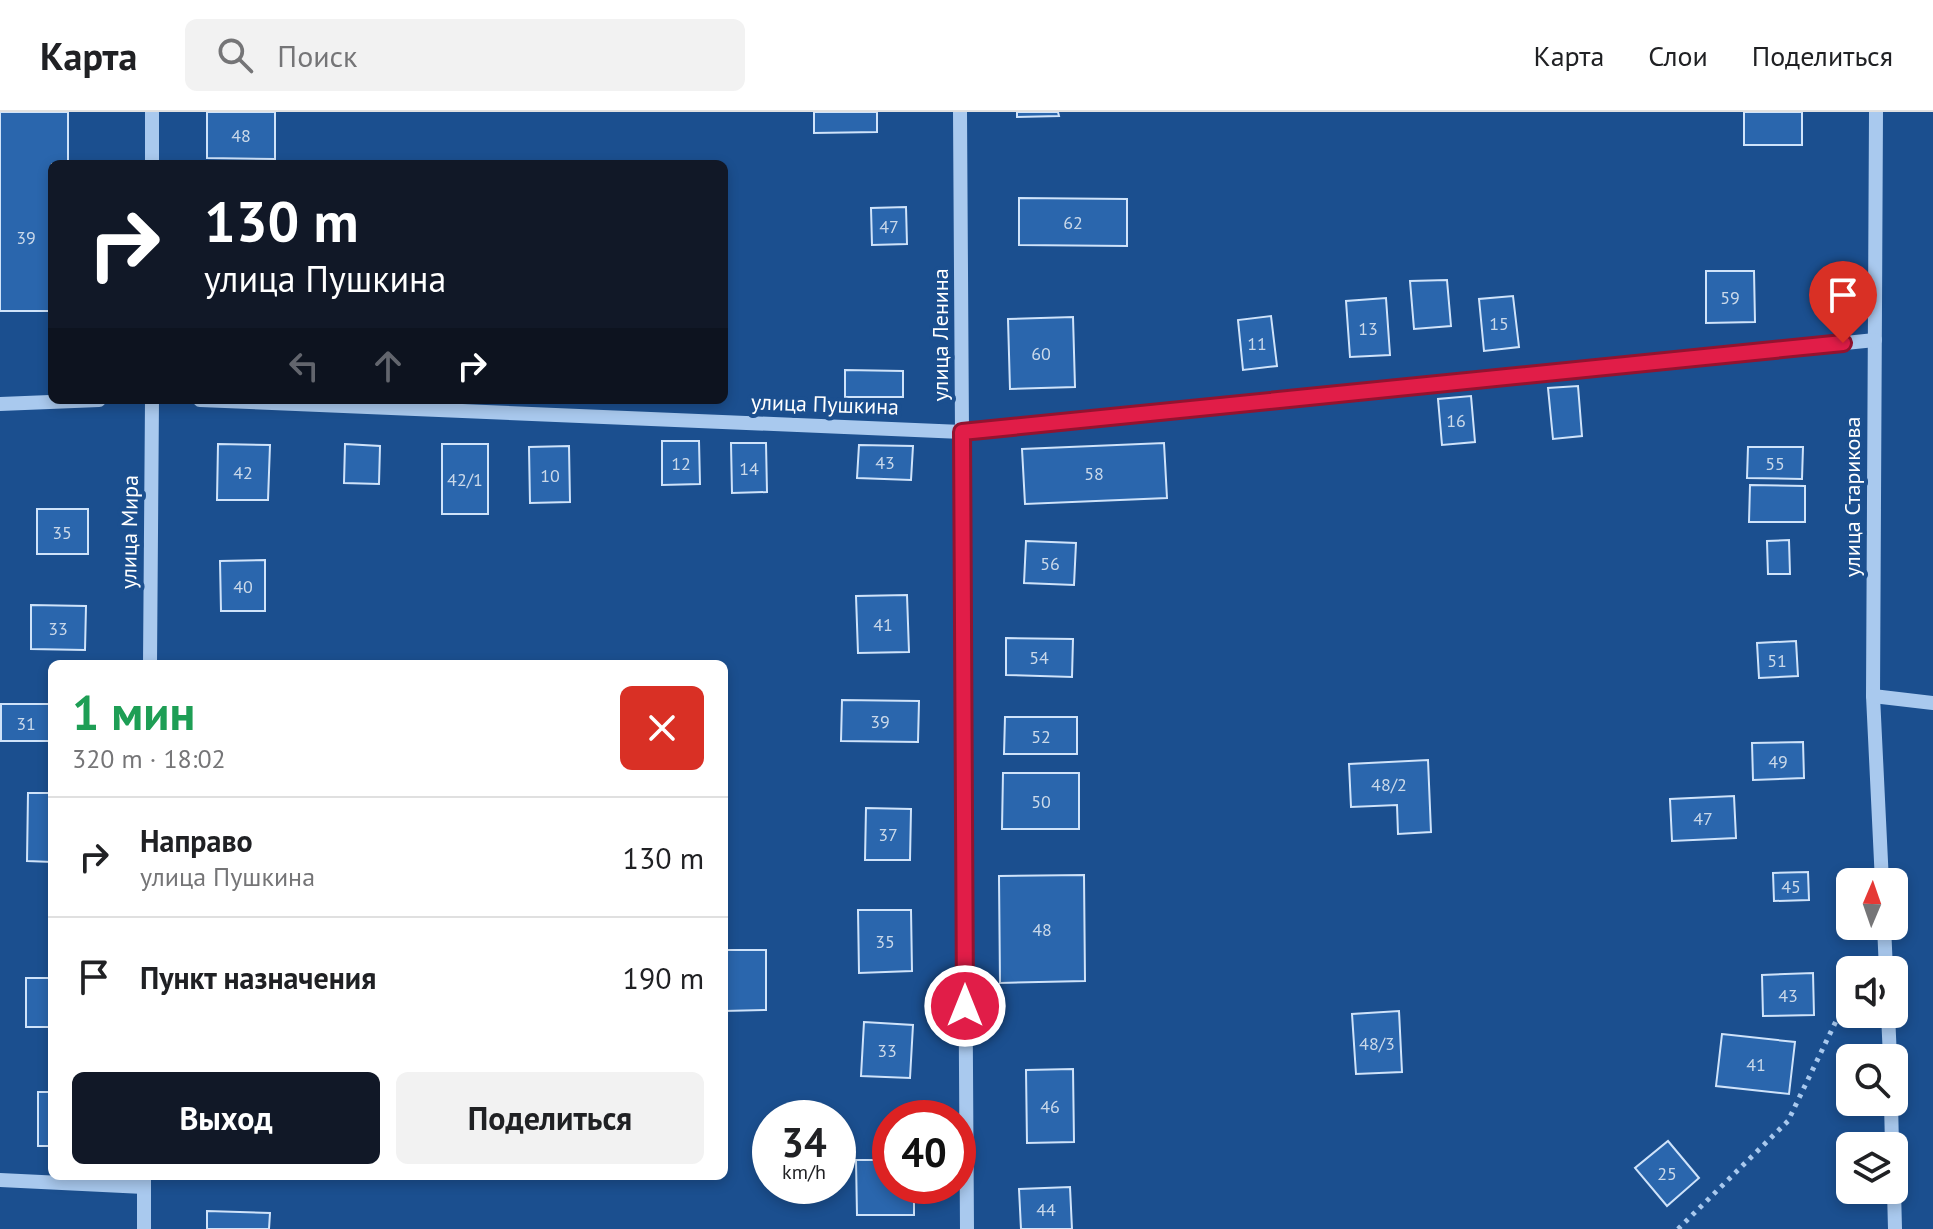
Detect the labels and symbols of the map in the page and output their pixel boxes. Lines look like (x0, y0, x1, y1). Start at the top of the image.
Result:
house number: 48 (231, 124, 251, 147)
house number: 62 (1063, 211, 1083, 234)
house number: 47 (879, 215, 899, 238)
house number: 39 (16, 226, 36, 249)
pin (1809, 261, 1877, 343)
street label: улица Ленина (926, 268, 954, 402)
house number: 59 (1720, 286, 1740, 309)
house number: 15 (1489, 312, 1509, 335)
house number: 13 (1358, 317, 1378, 340)
house number: 11 (1247, 332, 1267, 355)
house number: 60 (1031, 342, 1051, 365)
street label: улица Пушкина (750, 387, 900, 421)
house number: 16 (1446, 409, 1466, 432)
street label: улица Старикова (1838, 417, 1866, 577)
house number: 43 (875, 451, 895, 474)
house number: 12 (671, 452, 691, 475)
house number: 55 (1765, 452, 1785, 475)
house number: 14 (739, 457, 759, 480)
house number: 42 (233, 461, 253, 484)
house number: 58 (1084, 462, 1104, 485)
house number: 10 (540, 464, 560, 487)
house number: 42/1 (447, 468, 483, 491)
street label: улица Мира (114, 475, 144, 589)
house number: 35 (52, 521, 72, 544)
house number: 56 (1040, 552, 1060, 575)
house number: 40 (233, 575, 253, 598)
house number: 41 (873, 613, 893, 636)
house number: 33 (48, 617, 68, 640)
house number: 54 (1029, 646, 1049, 669)
house number: 51 (1767, 649, 1787, 672)
house number: 39 (870, 710, 890, 733)
house number: 31 (16, 712, 36, 735)
house number: 52 (1031, 725, 1051, 748)
house number: 49 (1768, 750, 1788, 773)
house number: 48/2 (1371, 773, 1407, 796)
house number: 50 (1031, 790, 1051, 813)
house number: 47 (1693, 807, 1713, 830)
house number: 37 (878, 823, 898, 846)
north arrow (1836, 868, 1908, 940)
house number: 45 (1781, 875, 1801, 898)
house number: 48 (1032, 918, 1052, 941)
house number: 35 (875, 930, 895, 953)
position arrow (923, 964, 1007, 1048)
house number: 43 (1778, 984, 1798, 1007)
house number: 48/3 (1359, 1032, 1395, 1055)
house number: 33 (877, 1039, 897, 1062)
house number: 41 (1746, 1053, 1766, 1076)
house number: 46 (1040, 1095, 1060, 1118)
speed limit sign: 40 (872, 1100, 976, 1204)
house number: 25 (1657, 1162, 1677, 1185)
house number: 44 (1036, 1198, 1056, 1221)

